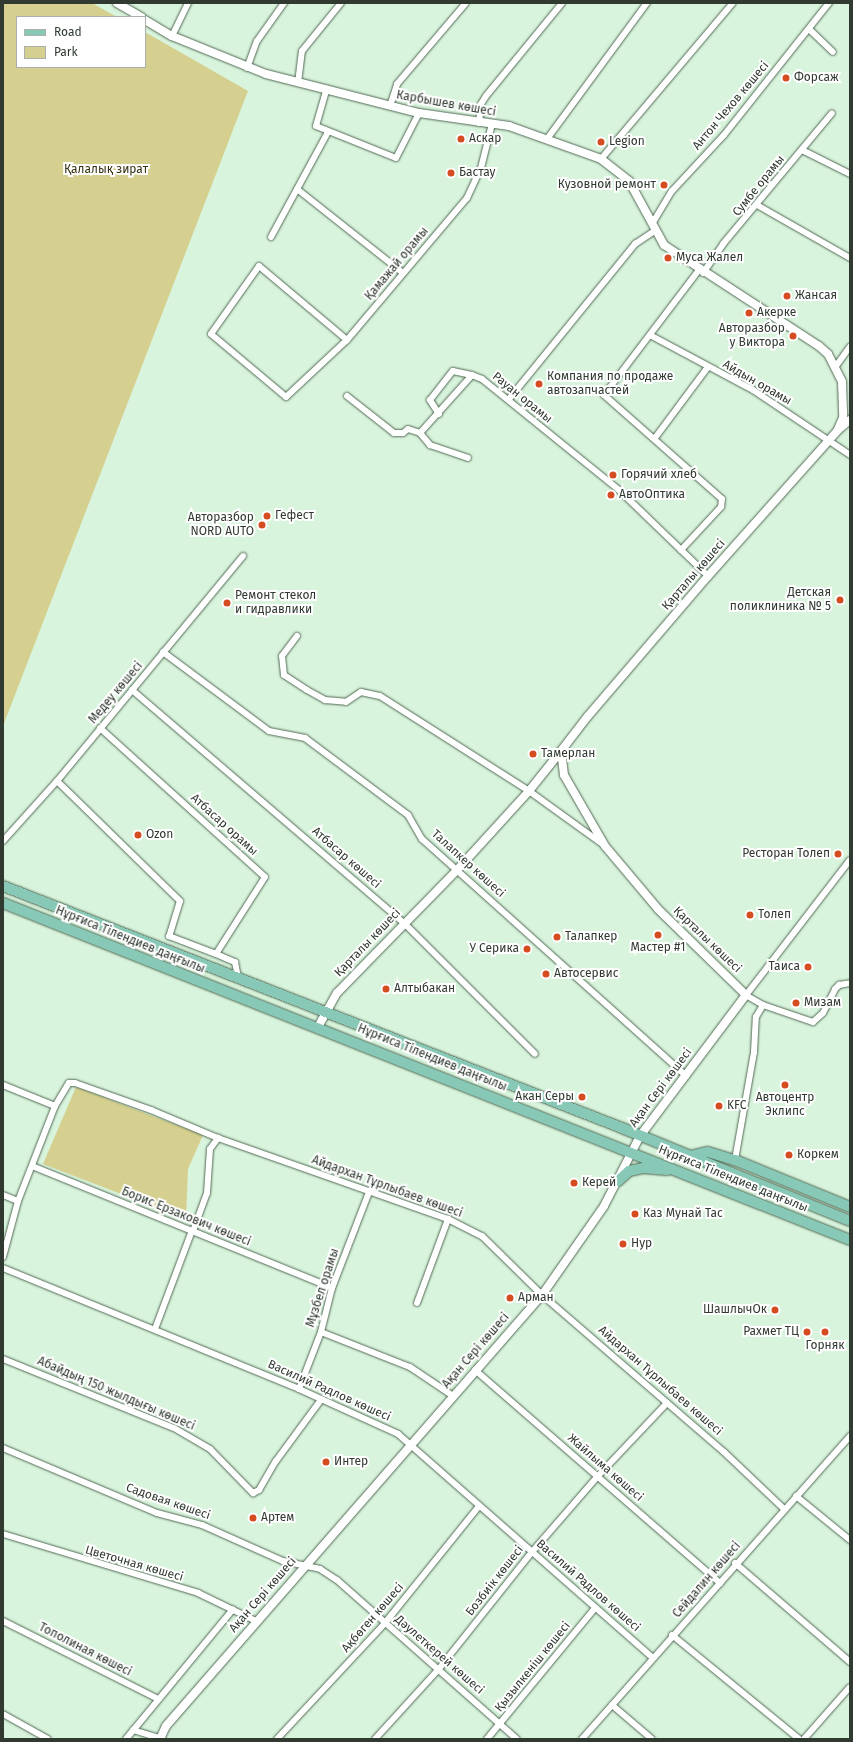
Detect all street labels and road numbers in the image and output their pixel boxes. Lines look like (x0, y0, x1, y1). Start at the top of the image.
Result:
street label: Антон Чехов көшесі (690, 59, 772, 153)
street label: Карбышев көшесі (395, 88, 497, 120)
street label: Сумбе орамы (730, 153, 788, 219)
street label: Қамажай орамы (362, 225, 432, 303)
street label: Айдын орамы (720, 357, 794, 409)
street label: Рауан орамы (489, 370, 555, 426)
street label: Қарталы көшесі (659, 537, 729, 613)
street label: Медеу көшесі (86, 659, 146, 727)
street label: Атбасар орамы (188, 791, 260, 859)
street label: Атбасар көшесі (309, 824, 383, 892)
street label: Талапкер көшесі (428, 827, 508, 901)
street label: Нұрғиса Тілендиев даңғылы (53, 903, 207, 977)
street label: Қарталы көшесі (670, 904, 744, 976)
street label: Қарталы көшесі (332, 906, 404, 980)
street label: Нұрғиса Тілендиев даңғылы (355, 1021, 509, 1095)
street label: Ақан Сері көшесі (627, 1046, 695, 1130)
street label: Нұрғиса Тілендиев даңғылы (656, 1142, 810, 1216)
street label: Айдархан Тұрлыбаев көшесі (310, 1153, 464, 1221)
street label: Борис Ерзакович көшесі (119, 1184, 253, 1250)
street label: Мұзбел орамы (303, 1247, 343, 1329)
street label: Ақан Сері көшесі (439, 1310, 513, 1392)
street label: Айдархан Тұрлыбаев көшесі (595, 1323, 725, 1439)
street label: Абайдың 150 жылдығы көшесі (35, 1354, 197, 1434)
street label: Василий Радлов көшесі (265, 1357, 393, 1425)
street label: Жайлыма көшесі (564, 1431, 646, 1505)
street label: Садовая көшесі (124, 1481, 212, 1523)
street label: Василий Радлов көшесі (533, 1537, 643, 1635)
street label: Сейдалин көшесі (670, 1539, 744, 1621)
street label: Цветочная көшесі (83, 1543, 185, 1585)
street label: Бозбиік көшесі (463, 1543, 527, 1619)
street label: Ақан Сері көшесі (226, 1554, 300, 1636)
street label: Ақбөген көшесі (339, 1580, 407, 1656)
street label: Дәулеткерей көшесі (392, 1612, 486, 1698)
street label: Қызылкеніш көшесі (492, 1619, 574, 1715)
street label: Тополиная көшесі (36, 1620, 134, 1680)

